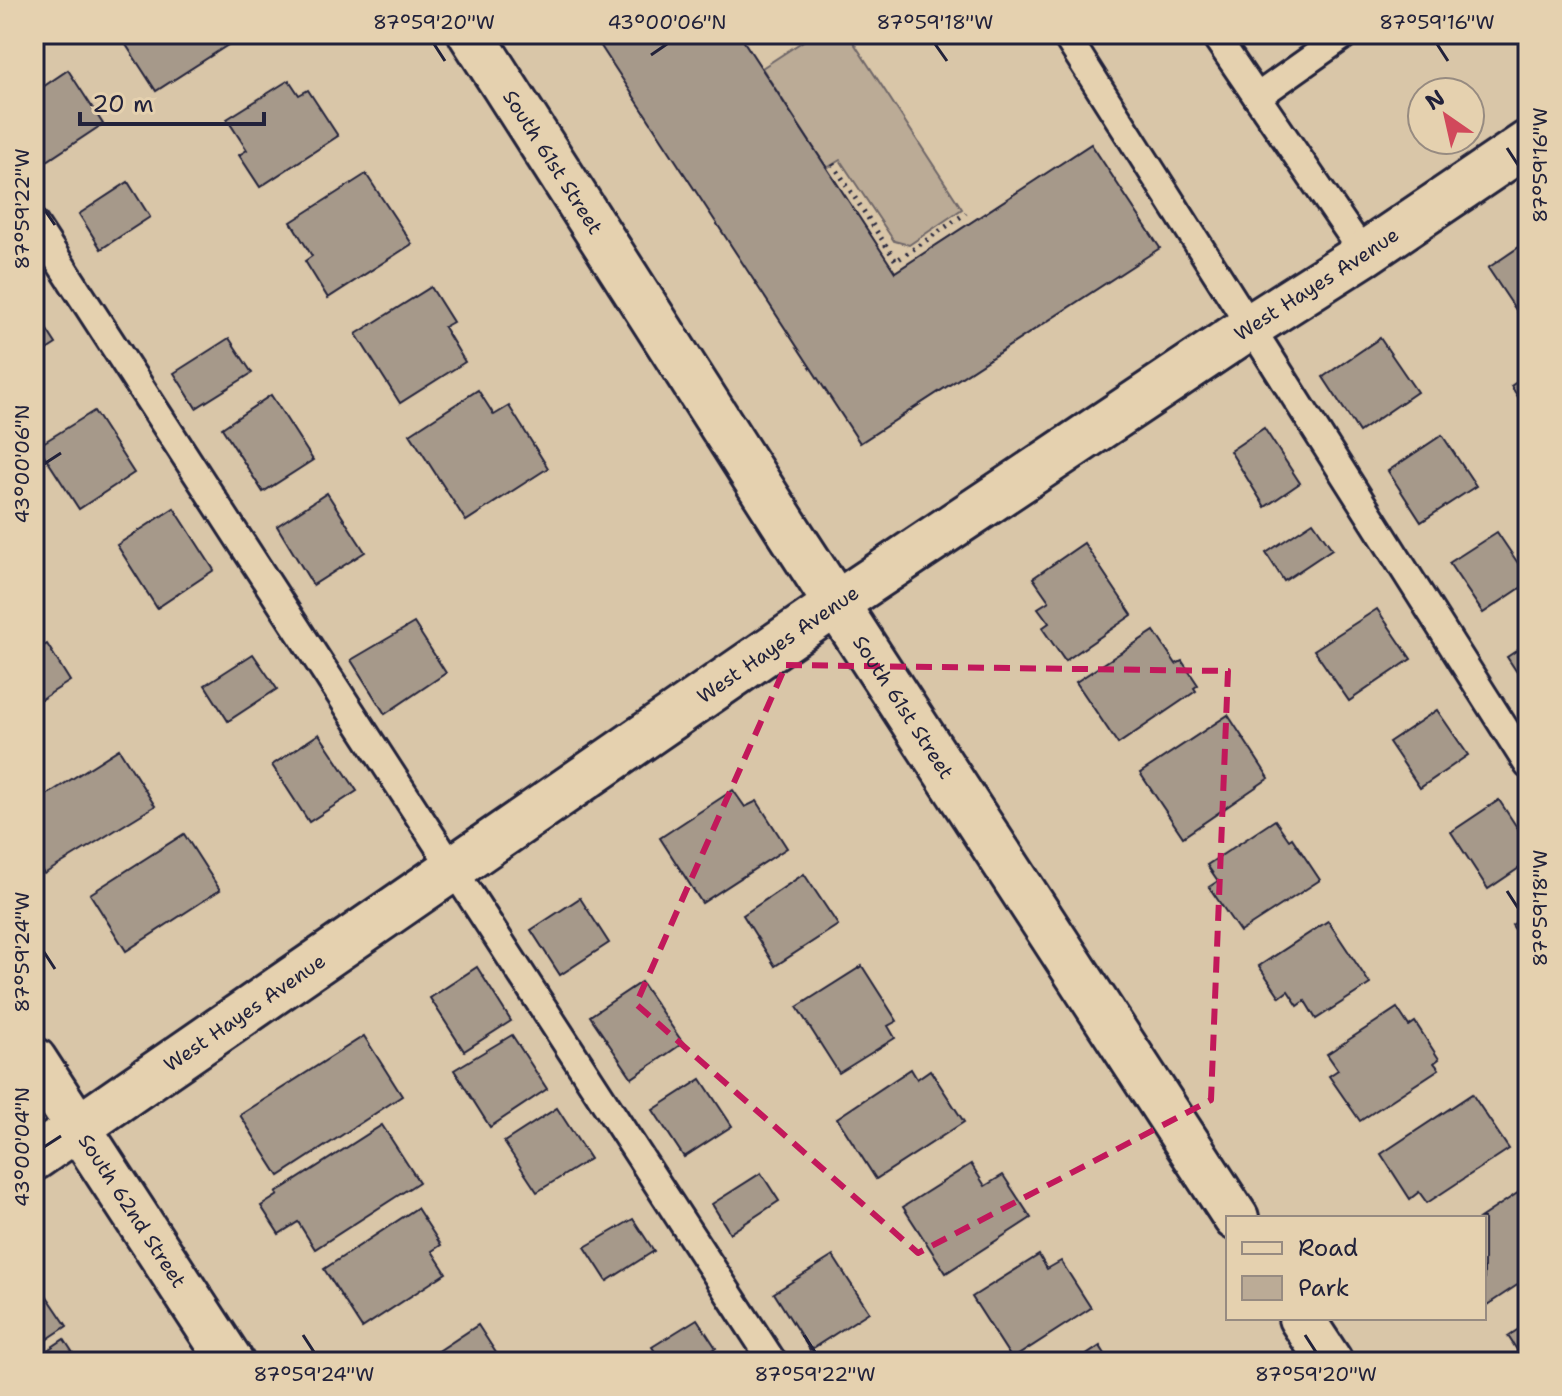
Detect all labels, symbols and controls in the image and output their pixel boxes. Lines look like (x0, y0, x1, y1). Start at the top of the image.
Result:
text: 87°59'20"W (373, 9, 495, 35)
text: 43°00'06"N (607, 9, 727, 35)
text: 87°59'18"W (877, 9, 993, 35)
text: 87°59'16"W (1379, 9, 1495, 35)
scale bar (80, 76, 264, 126)
north arrow (1406, 76, 1486, 156)
text: N (1420, 83, 1450, 117)
street label: South 61st Street (497, 85, 609, 239)
text: 20 m (92, 88, 154, 120)
text: 87°59'16"W (1527, 107, 1553, 223)
text: 87°59'22"W (9, 148, 35, 270)
street label: West Hayes Avenue (1229, 221, 1404, 347)
text: 43°00'06"N (9, 404, 35, 524)
street label: West Hayes Avenue (692, 579, 864, 709)
street label: South 61st Street (847, 630, 960, 784)
text: 87°59'18"W (1527, 850, 1553, 966)
text: 87°59'24"W (9, 892, 35, 1012)
street label: West Hayes Avenue (159, 948, 331, 1077)
text: 43°00'04"N (9, 1087, 35, 1207)
street label: South 62nd Street (73, 1129, 192, 1293)
legend (1226, 1216, 1486, 1320)
text: Road (1298, 1232, 1358, 1264)
text: Park (1298, 1272, 1350, 1304)
text: 87°59'24"W (254, 1361, 374, 1387)
text: 87°59'22"W (754, 1361, 876, 1387)
text: 87°59'20"W (1255, 1361, 1377, 1387)

